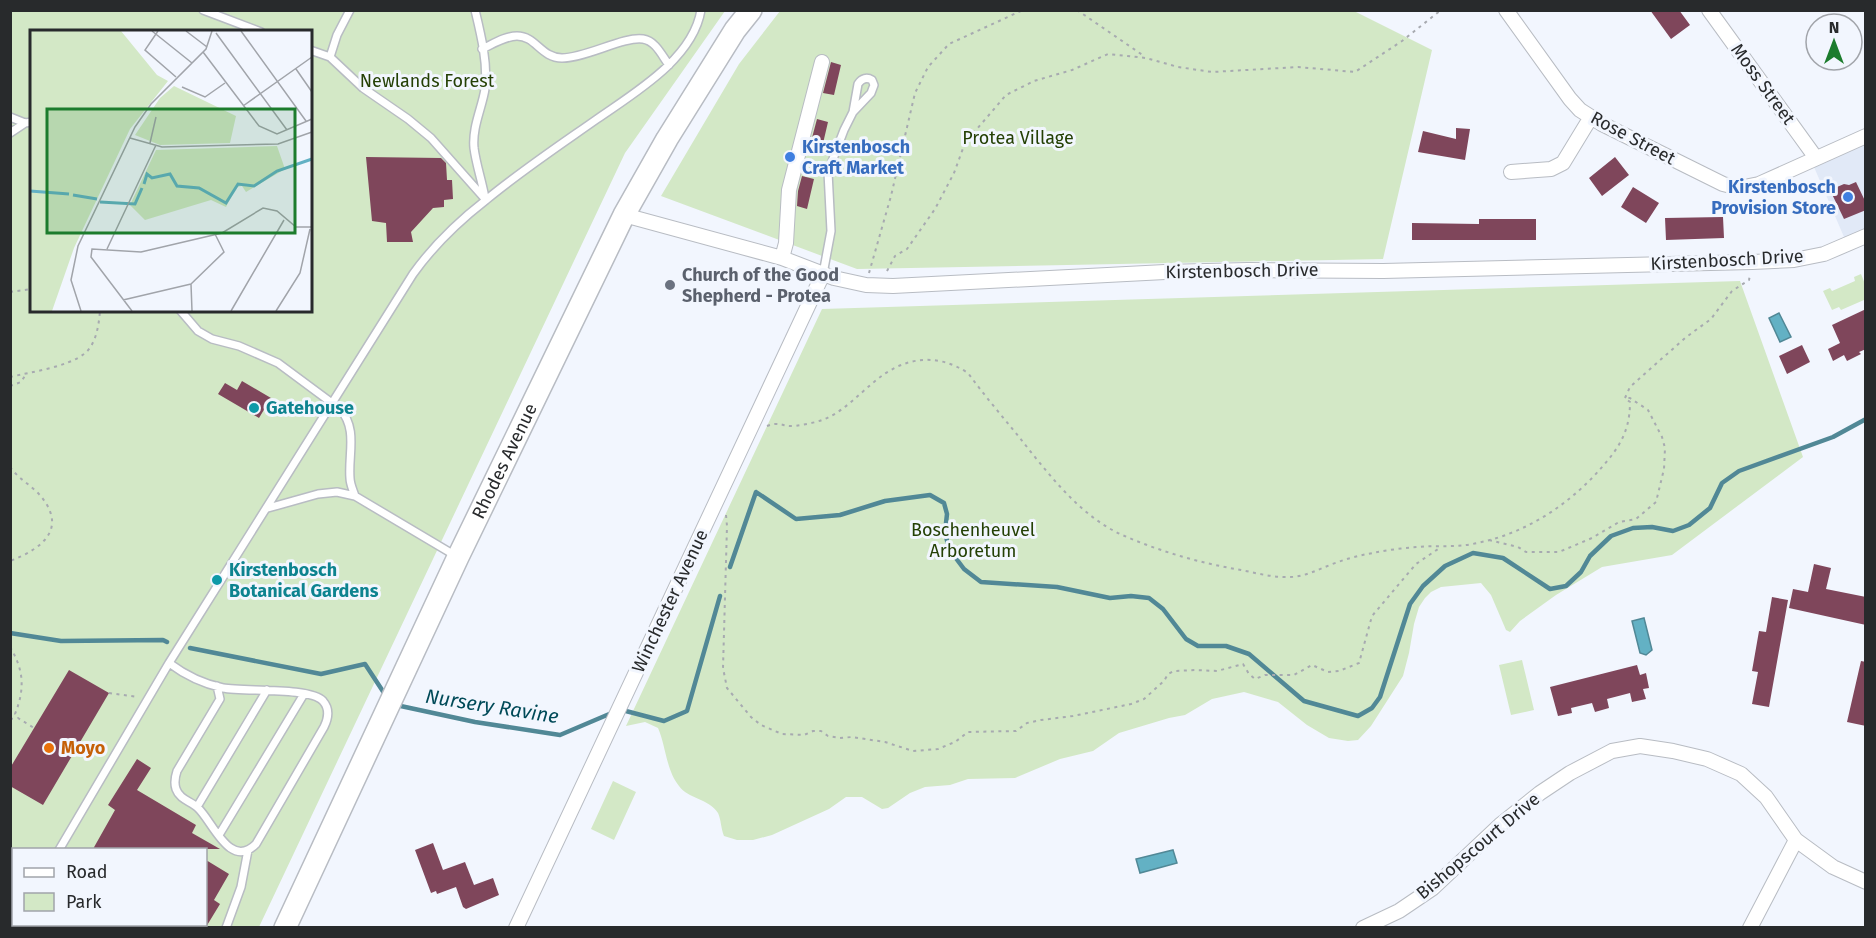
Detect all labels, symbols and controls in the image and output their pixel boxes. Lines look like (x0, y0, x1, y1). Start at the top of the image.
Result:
north arrow (1804, 12, 1864, 72)
text: N (1829, 18, 1839, 37)
inset map (30, 30, 312, 312)
street label: Moss Street (1726, 39, 1800, 129)
park label: Newlands Forest (360, 70, 495, 92)
street label: Rose Street (1587, 106, 1680, 170)
park label: Protea Village (962, 127, 1074, 149)
place label: Kirstenbosch Craft Market (802, 136, 910, 179)
marker: Kirstenbosch Craft Market (783, 150, 797, 164)
place label: Kirstenbosch Provision Store (1711, 176, 1836, 219)
marker: Kirstenbosch Provision Store (1841, 190, 1855, 204)
street label: Kirstenbosch Drive (1650, 245, 1804, 275)
street label: Kirstenbosch Drive (1165, 259, 1319, 283)
place label: Church of the Good Shepherd - Protea (682, 264, 839, 307)
marker: Church of the Good Shepherd - Protea (663, 278, 677, 292)
place label: Gatehouse (266, 397, 354, 419)
street label: Rhodes Avenue (467, 400, 542, 522)
marker: Gatehouse (247, 401, 261, 415)
park label: Boschenheuvel Arboretum (911, 519, 1035, 562)
street label: Winchester Avenue (627, 526, 713, 676)
place label: Kirstenbosch Botanical Gardens (229, 559, 379, 602)
marker: Kirstenbosch Botanical Gardens (210, 573, 224, 587)
water label: Nursery Ravine (424, 684, 560, 728)
place label: Moyo (61, 737, 105, 759)
marker: Moyo (42, 741, 56, 755)
street label: Bishopscourt Drive (1412, 788, 1544, 904)
legend (12, 848, 207, 926)
text: Road (66, 861, 108, 883)
text: Park (66, 891, 102, 913)

